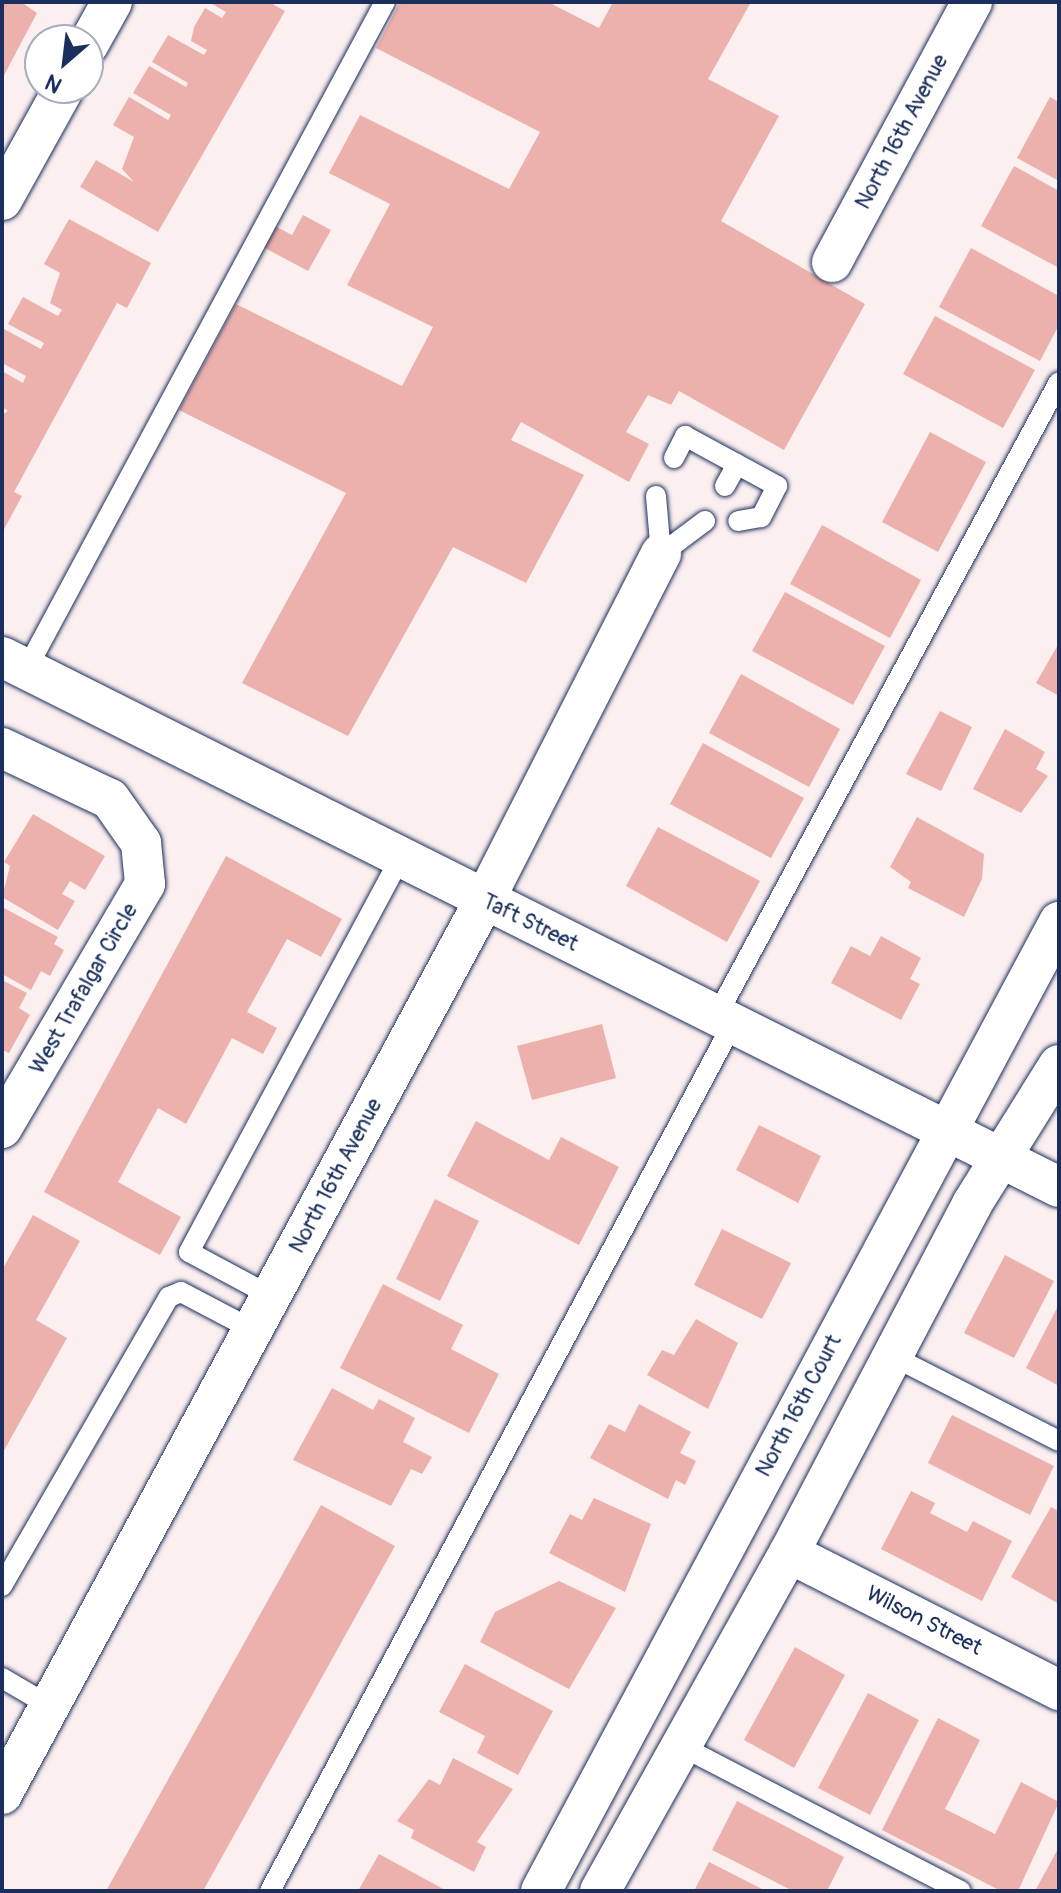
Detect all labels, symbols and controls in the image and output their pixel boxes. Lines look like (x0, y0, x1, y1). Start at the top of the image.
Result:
north arrow (24, 24, 104, 104)
street label: North 16th Avenue (850, 50, 954, 214)
text: N (41, 68, 67, 99)
street label: Taft Street (478, 888, 582, 958)
street label: West Trafalgar Circle (24, 899, 144, 1079)
street label: North 16th Avenue (284, 1094, 388, 1258)
street label: North 16th Court (750, 1330, 848, 1482)
street label: Wilson Street (862, 1581, 986, 1661)

